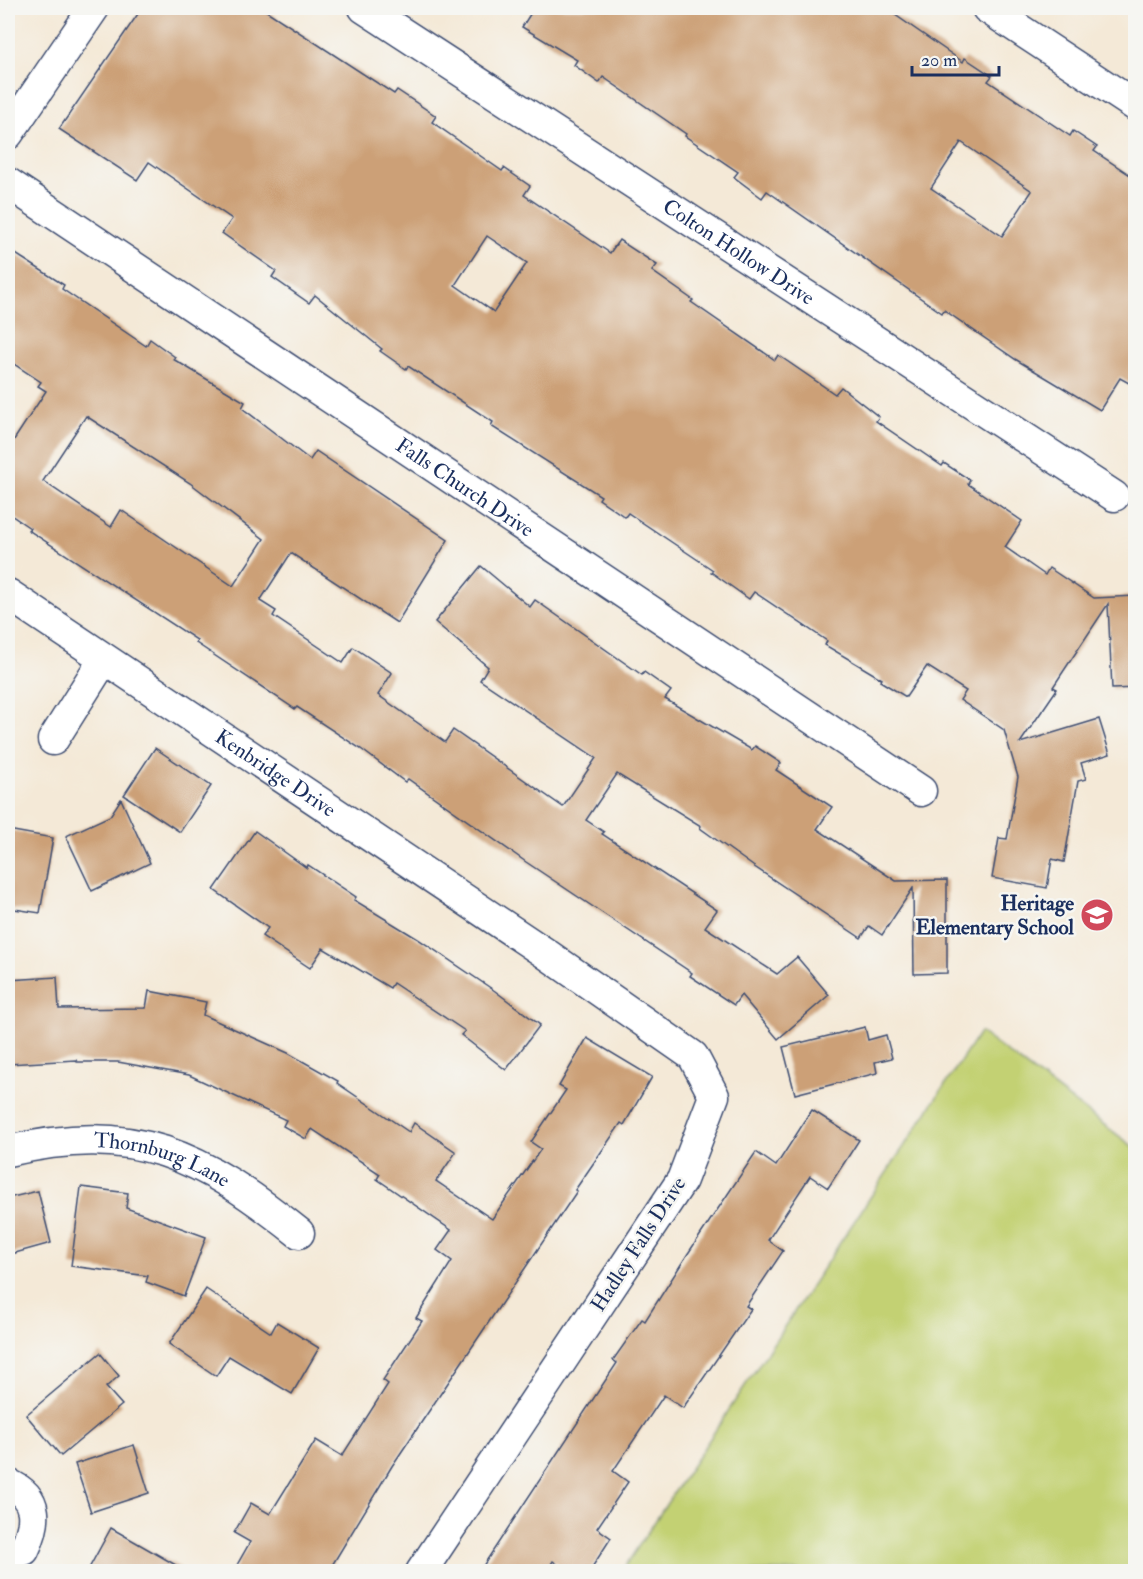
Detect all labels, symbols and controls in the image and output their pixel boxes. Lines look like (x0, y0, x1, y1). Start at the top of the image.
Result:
scale bar (912, 39, 999, 77)
text: 20 m (921, 49, 957, 72)
street label: Colton Hollow Drive (657, 193, 820, 312)
street label: Falls Church Drive (390, 432, 539, 544)
street label: Kenbridge Drive (210, 723, 341, 823)
place label: Heritage Elementary School (916, 890, 1075, 941)
school or university icon: Heritage Elementary School (1079, 897, 1115, 933)
street label: Thornburg Lane (93, 1127, 235, 1194)
street label: Hadley Falls Drive (585, 1171, 692, 1317)

